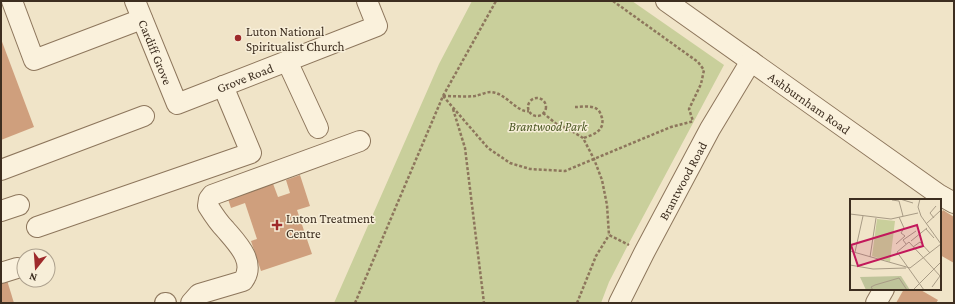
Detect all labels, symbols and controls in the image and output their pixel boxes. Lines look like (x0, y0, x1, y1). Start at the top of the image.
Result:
street label: Cardiff Grove (135, 17, 175, 87)
place label: Luton National Spiritualist Church (246, 24, 344, 54)
marker: Luton National Spiritualist Church (233, 33, 243, 43)
street label: Grove Road (215, 60, 276, 96)
street label: Ashburnham Road (765, 69, 853, 138)
park label: Brantwood Park (509, 119, 588, 134)
street label: Brantwood Road (656, 139, 710, 223)
inset map (850, 199, 941, 290)
place label: Luton Treatment Centre (286, 211, 375, 241)
marker: Luton Treatment Centre (271, 219, 283, 231)
north arrow (16, 248, 56, 288)
text: N (27, 271, 38, 284)

